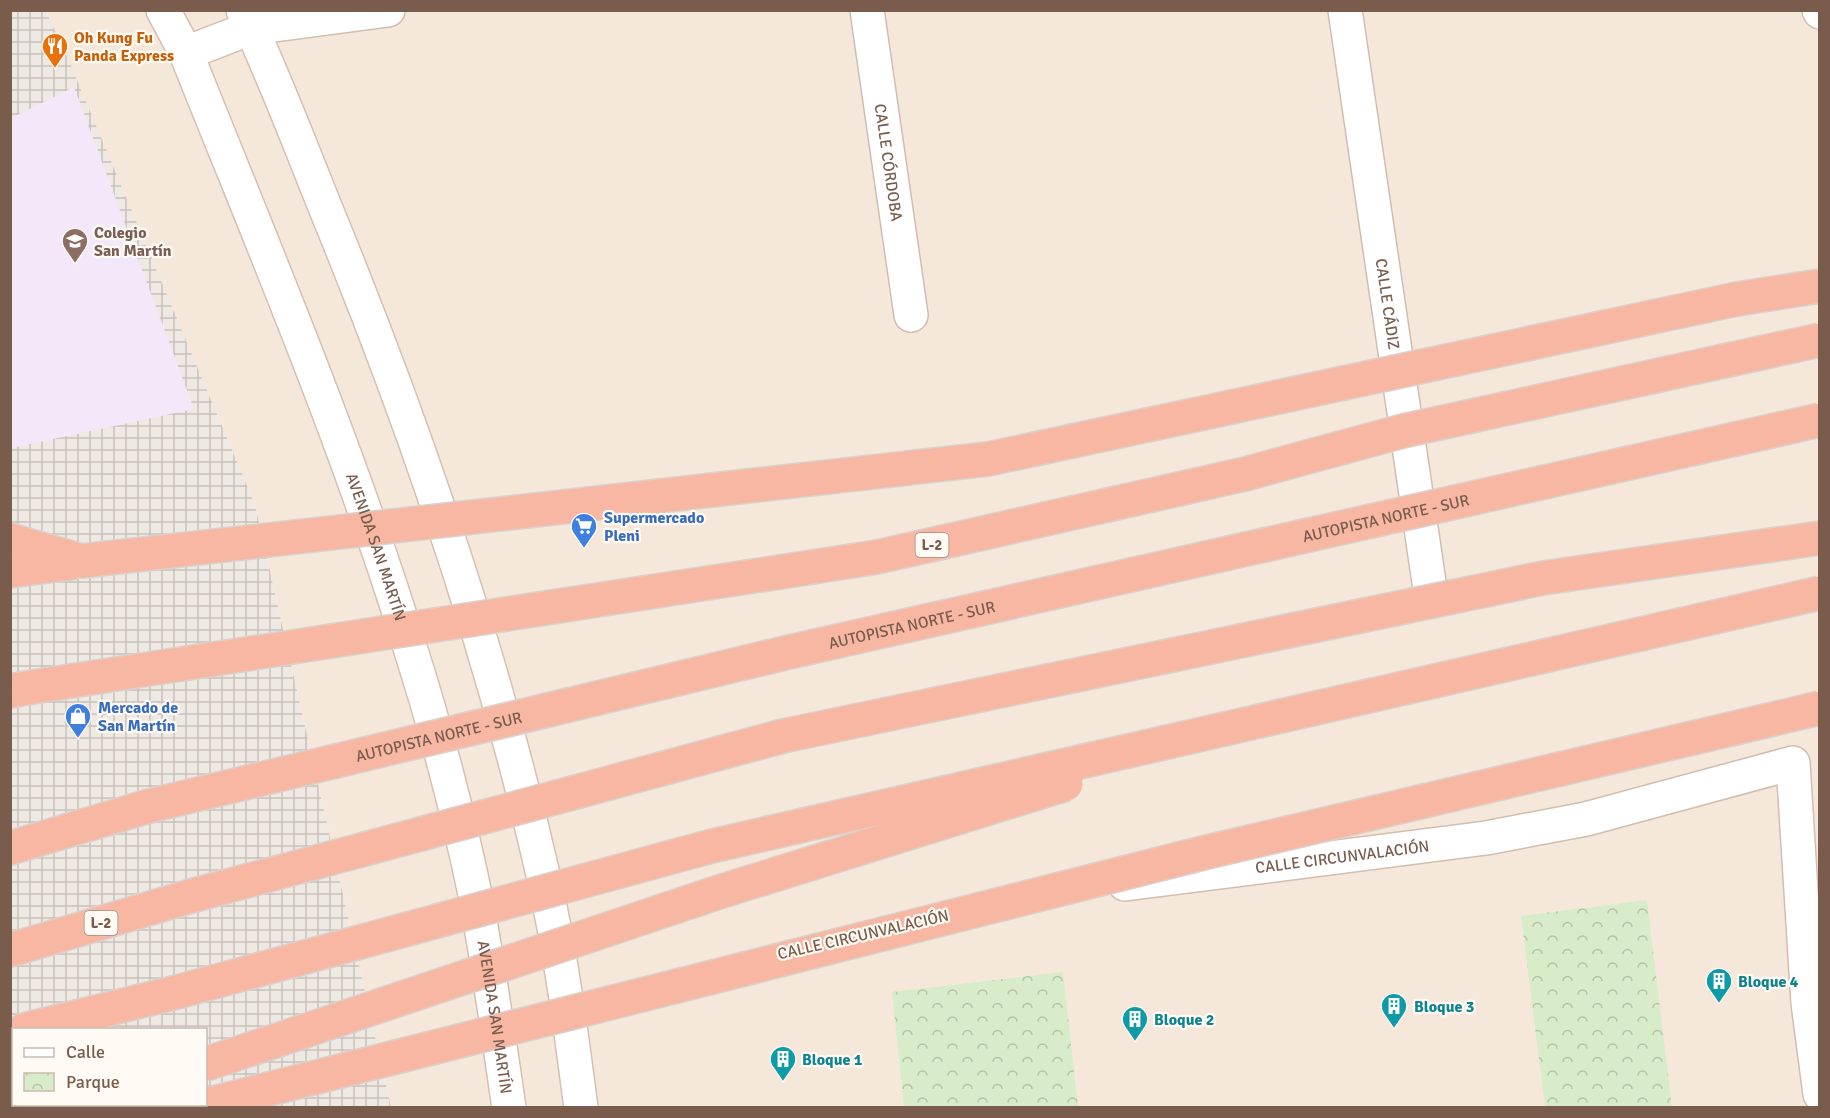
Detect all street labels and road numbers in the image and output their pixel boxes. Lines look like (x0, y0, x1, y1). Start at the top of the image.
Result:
street label: CALLE CÓRDOBA (870, 102, 906, 223)
street label: CALLE CÁDIZ (1371, 257, 1404, 351)
street label: AVENIDA SAN MARTÍN (341, 470, 410, 623)
street label: AUTOPISTA NORTE - SUR (1301, 490, 1472, 547)
road number: L-2 (916, 533, 948, 557)
street label: AUTOPISTA NORTE - SUR (827, 597, 998, 654)
street label: AUTOPISTA NORTE - SUR (354, 708, 524, 767)
street label: CALLE CIRCUNVALACIÓN (1254, 836, 1431, 878)
street label: CALLE CIRCUNVALACIÓN (776, 906, 951, 964)
road number: L-2 (84, 911, 118, 935)
street label: AVENIDA SAN MARTÍN (473, 939, 516, 1095)

